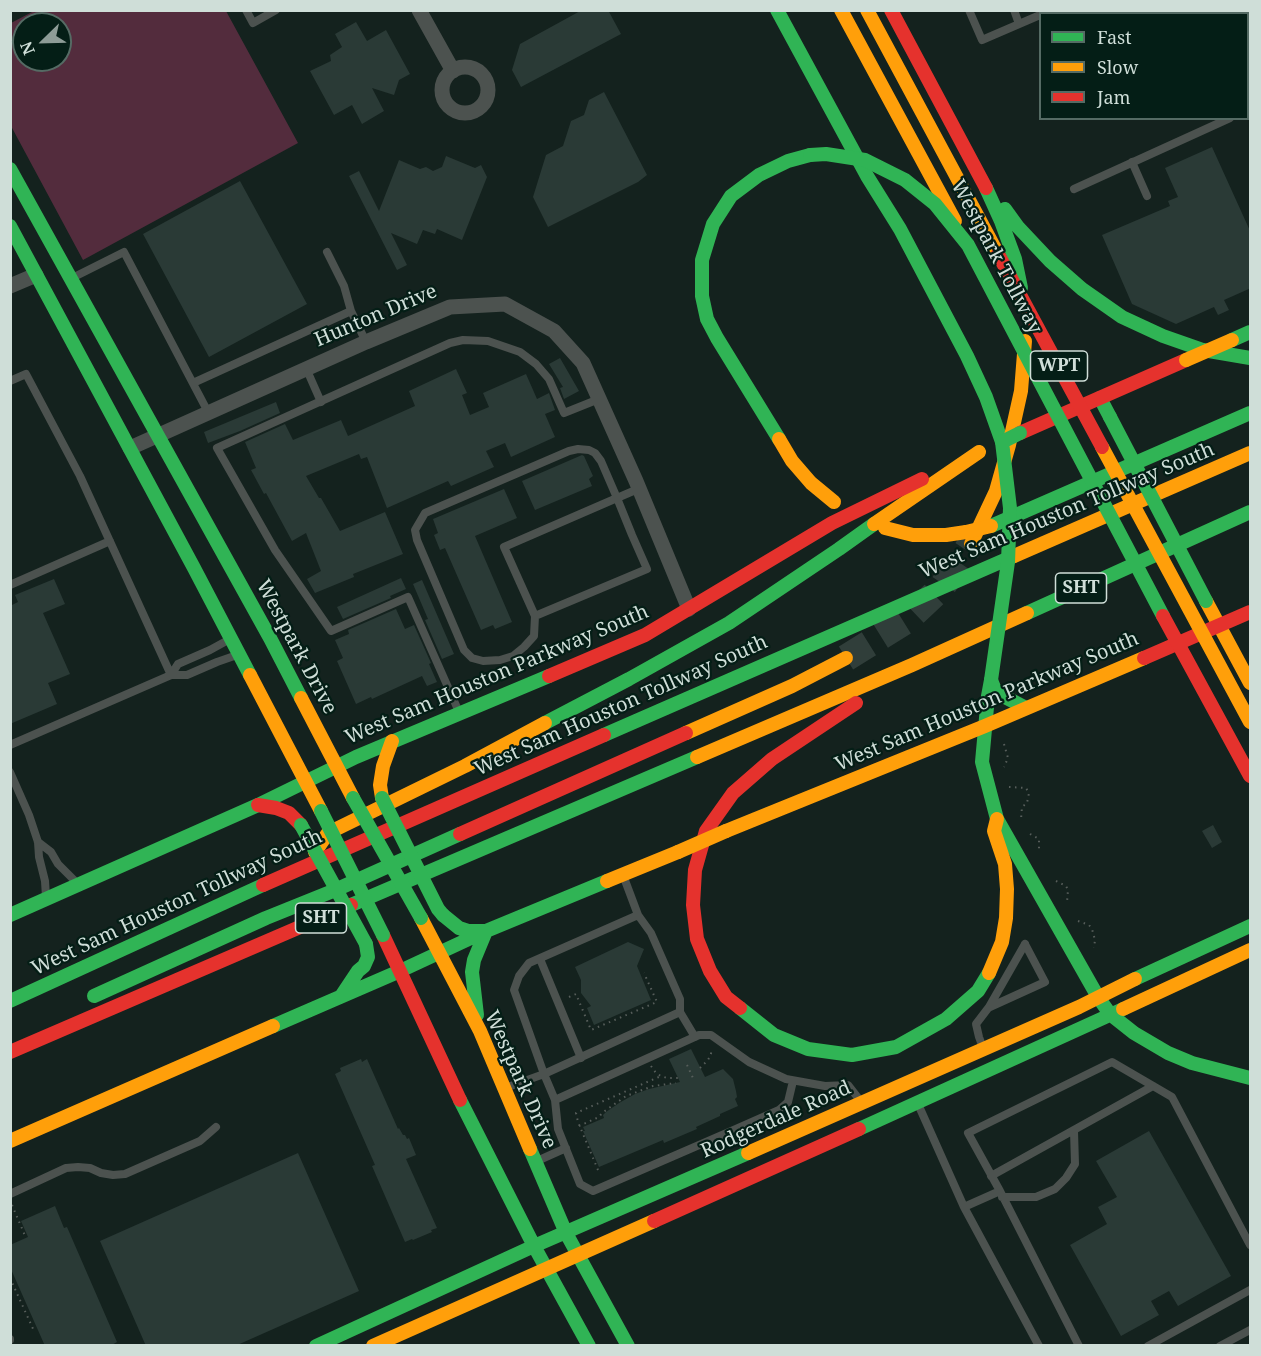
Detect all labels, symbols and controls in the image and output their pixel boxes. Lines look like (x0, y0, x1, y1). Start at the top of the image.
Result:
north arrow (12, 12, 72, 72)
legend (1039, 12, 1249, 120)
text: Fast (1097, 25, 1132, 49)
text: N (15, 38, 40, 58)
text: Slow (1097, 55, 1138, 79)
text: Jam (1097, 85, 1131, 109)
street label: Westpark Tollway (945, 176, 1047, 338)
street label: Hunton Drive (311, 279, 441, 353)
road number: WPT (1030, 351, 1088, 381)
street label: West Sam Houston Tollway South (916, 438, 1218, 584)
road number: SHT (1056, 573, 1106, 603)
street label: Westpark Drive (250, 576, 342, 718)
street label: West Sam Houston Parkway South (342, 600, 652, 750)
street label: West Sam Houston Parkway South (832, 627, 1142, 777)
street label: West Sam Houston Tollway South (471, 630, 771, 782)
street label: West Sam Houston Tollway South (28, 825, 326, 981)
road number: SHT (296, 903, 346, 933)
street label: Westpark Drive (479, 1007, 561, 1153)
street label: Rodgerdale Road (697, 1076, 855, 1164)

